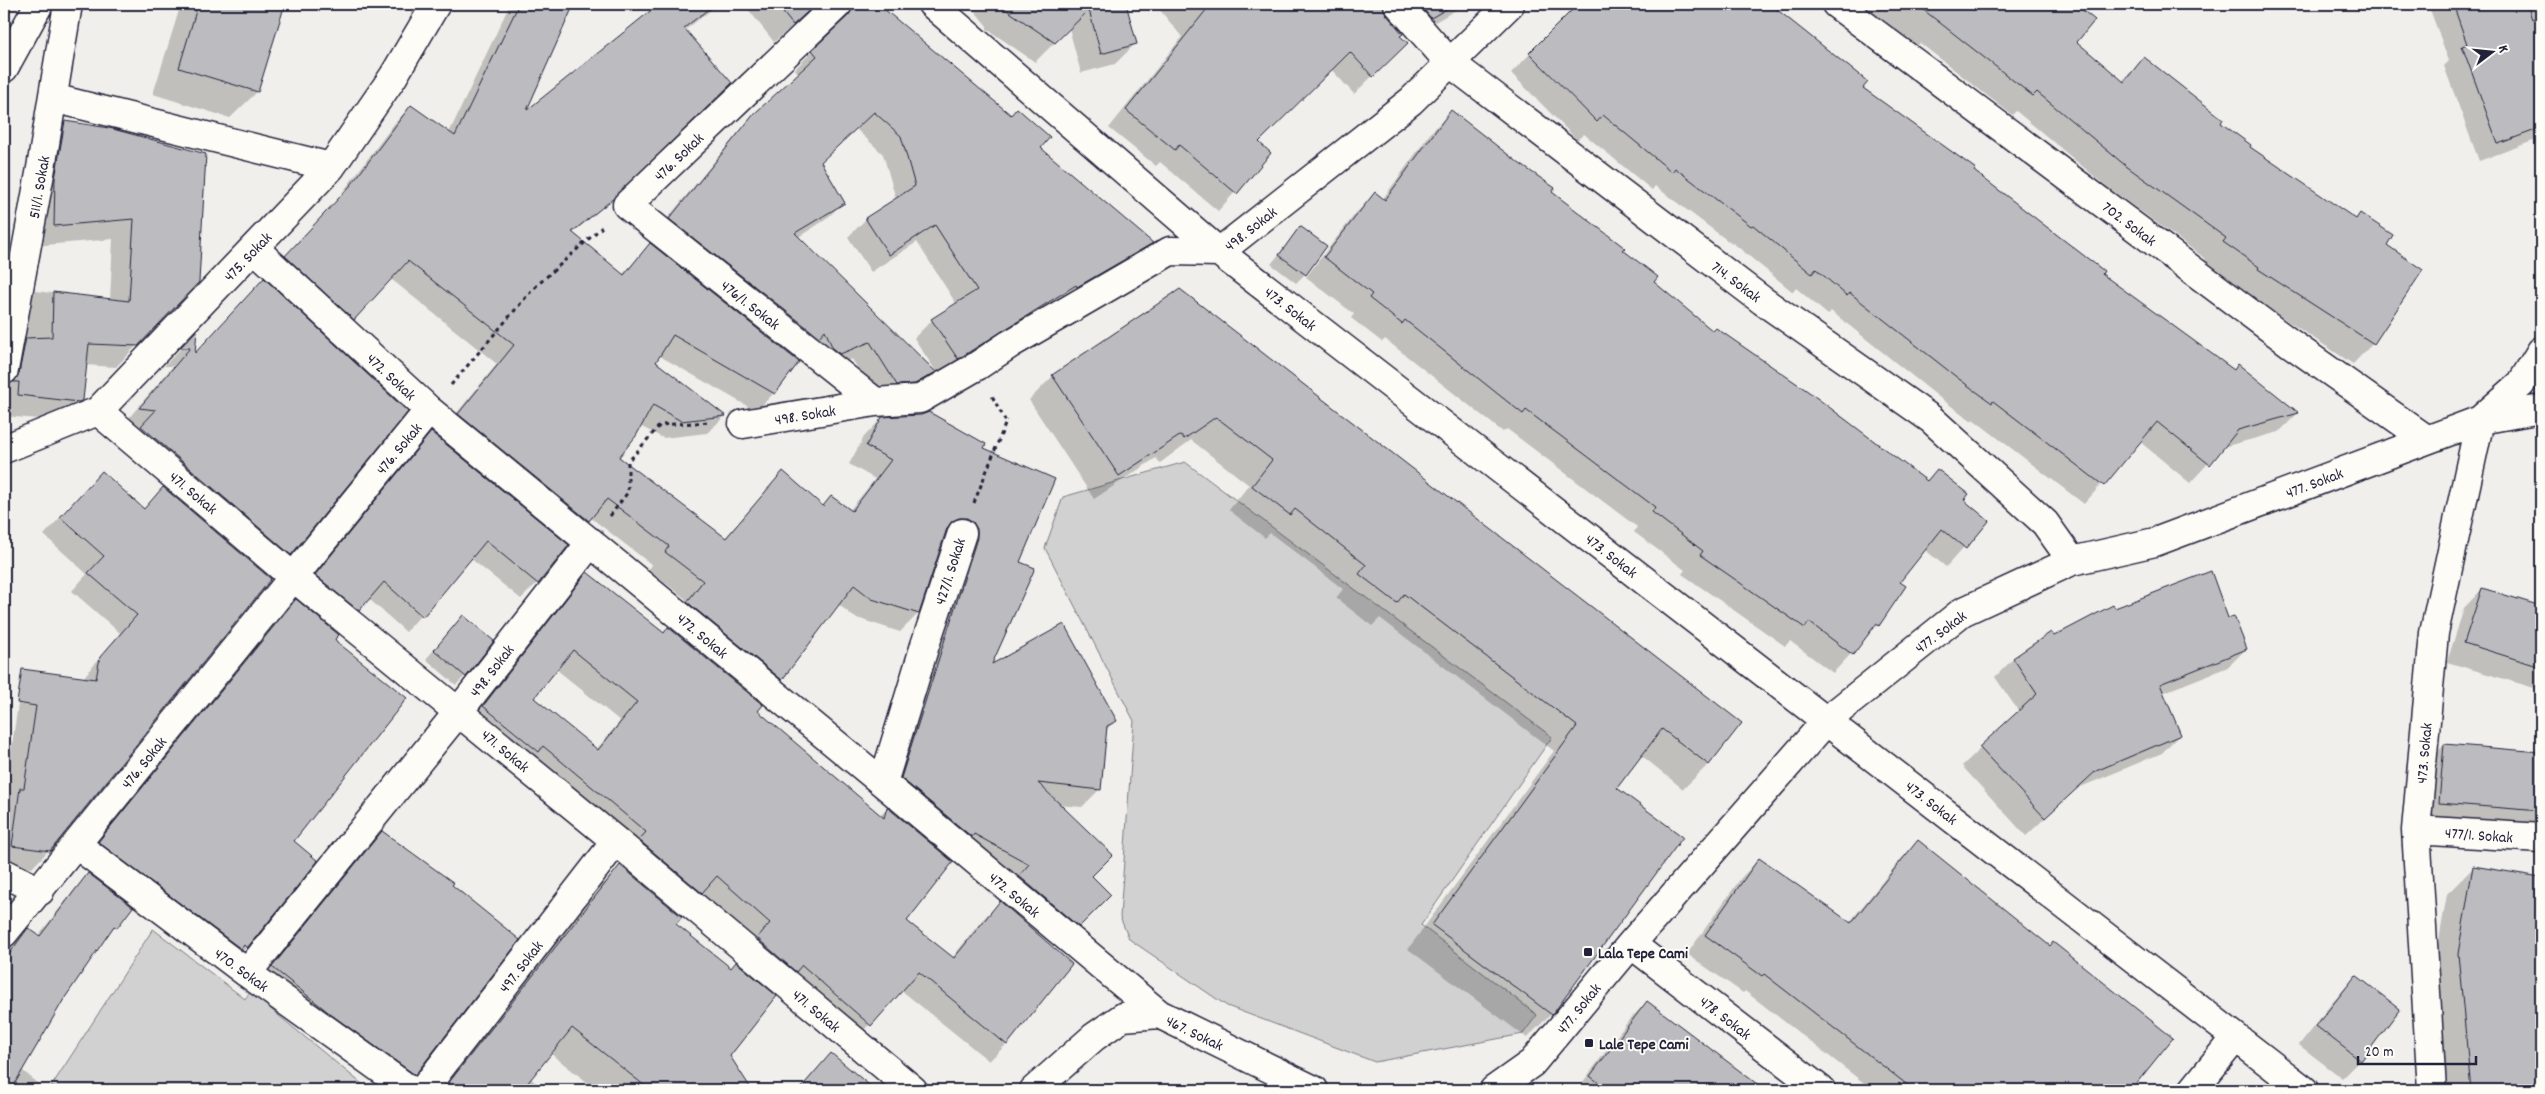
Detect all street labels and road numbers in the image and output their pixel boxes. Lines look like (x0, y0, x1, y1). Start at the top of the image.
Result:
street label: 476. Sokak (650, 128, 710, 188)
street label: 511/1. Sokak (24, 154, 57, 221)
street label: 702. Sokak (2096, 197, 2161, 253)
street label: 498. Sokak (1220, 202, 1283, 258)
street label: 475. Sokak (219, 228, 278, 288)
street label: 714. Sokak (1706, 257, 1765, 309)
street label: 476/1. Sokak (715, 275, 784, 337)
street label: 473. Sokak (1258, 282, 1321, 338)
street label: 472. Sokak (360, 349, 420, 407)
street label: 498. Sokak (773, 400, 838, 433)
street label: 476. Sokak (371, 419, 429, 481)
street label: 477. Sokak (2283, 463, 2347, 506)
street label: 471. Sokak (163, 467, 222, 521)
street label: 473. Sokak (1579, 529, 1642, 585)
street label: 427/1. Sokak (930, 535, 973, 608)
street label: 477. Sokak (1911, 606, 1972, 660)
street label: 472. Sokak (671, 609, 732, 665)
street label: 498. Sokak (465, 640, 521, 703)
street label: 473. Sokak (2411, 722, 2440, 785)
street label: 471. Sokak (475, 725, 534, 779)
street label: 476. Sokak (117, 732, 173, 795)
street label: 473. Sokak (1899, 776, 1962, 832)
street label: 477/1. Sokak (2444, 823, 2514, 850)
street label: 472. Sokak (983, 868, 1044, 924)
street label: 497. Sokak (494, 936, 550, 999)
street label: 470. Sokak (208, 943, 273, 999)
street label: 477. Sokak (1552, 979, 1608, 1040)
street label: 471. Sokak (786, 985, 845, 1039)
street label: 478. Sokak (1694, 991, 1755, 1047)
street label: 467. Sokak (1161, 1010, 1227, 1058)

